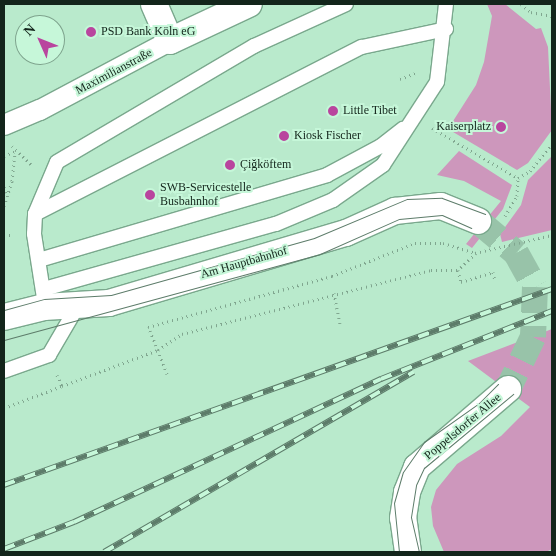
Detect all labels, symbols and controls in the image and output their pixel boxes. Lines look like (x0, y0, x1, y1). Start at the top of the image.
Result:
north arrow (15, 15, 65, 65)
text: N (21, 21, 38, 39)
place label: PSD Bank Köln eG (101, 25, 195, 39)
marker: PSD Bank Köln eG (85, 26, 97, 38)
street label: Maximilianstraße (73, 46, 155, 98)
place label: Little Tibet (343, 104, 397, 118)
marker: Little Tibet (327, 105, 339, 117)
place label: Kaiserplatz (436, 120, 491, 134)
marker: Kaiserplatz (495, 121, 507, 133)
place label: Kiosk Fischer (294, 129, 361, 143)
marker: Kiosk Fischer (278, 130, 290, 142)
place label: Çiğköftem (240, 158, 291, 172)
marker: Çiğköftem (224, 159, 236, 171)
place label: SWB-Servicestelle Busbahnhof (160, 181, 251, 209)
marker: SWB-Servicestelle Busbahnhof (144, 189, 156, 201)
street label: Am Hauptbahnhof (199, 244, 289, 282)
street label: Poppelsdorfer Allee (421, 391, 505, 463)

